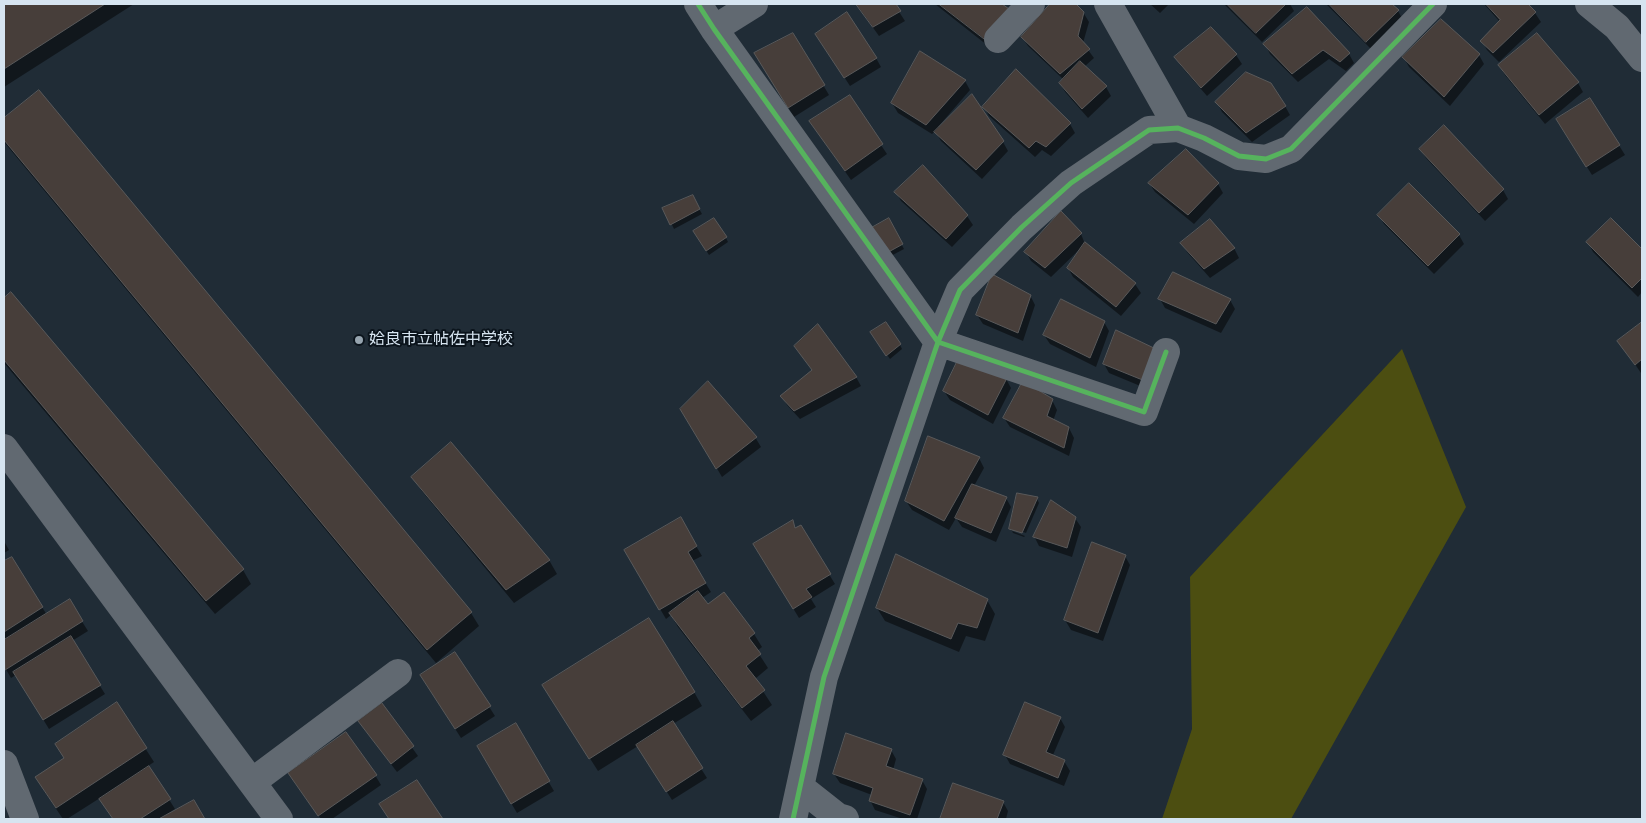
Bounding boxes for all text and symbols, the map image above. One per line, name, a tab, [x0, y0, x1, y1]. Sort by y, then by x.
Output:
place label: 姶良市立帖佐中学校	[369, 330, 513, 350]
marker: 姶良市立帖佐中学校	[353, 334, 365, 346]

